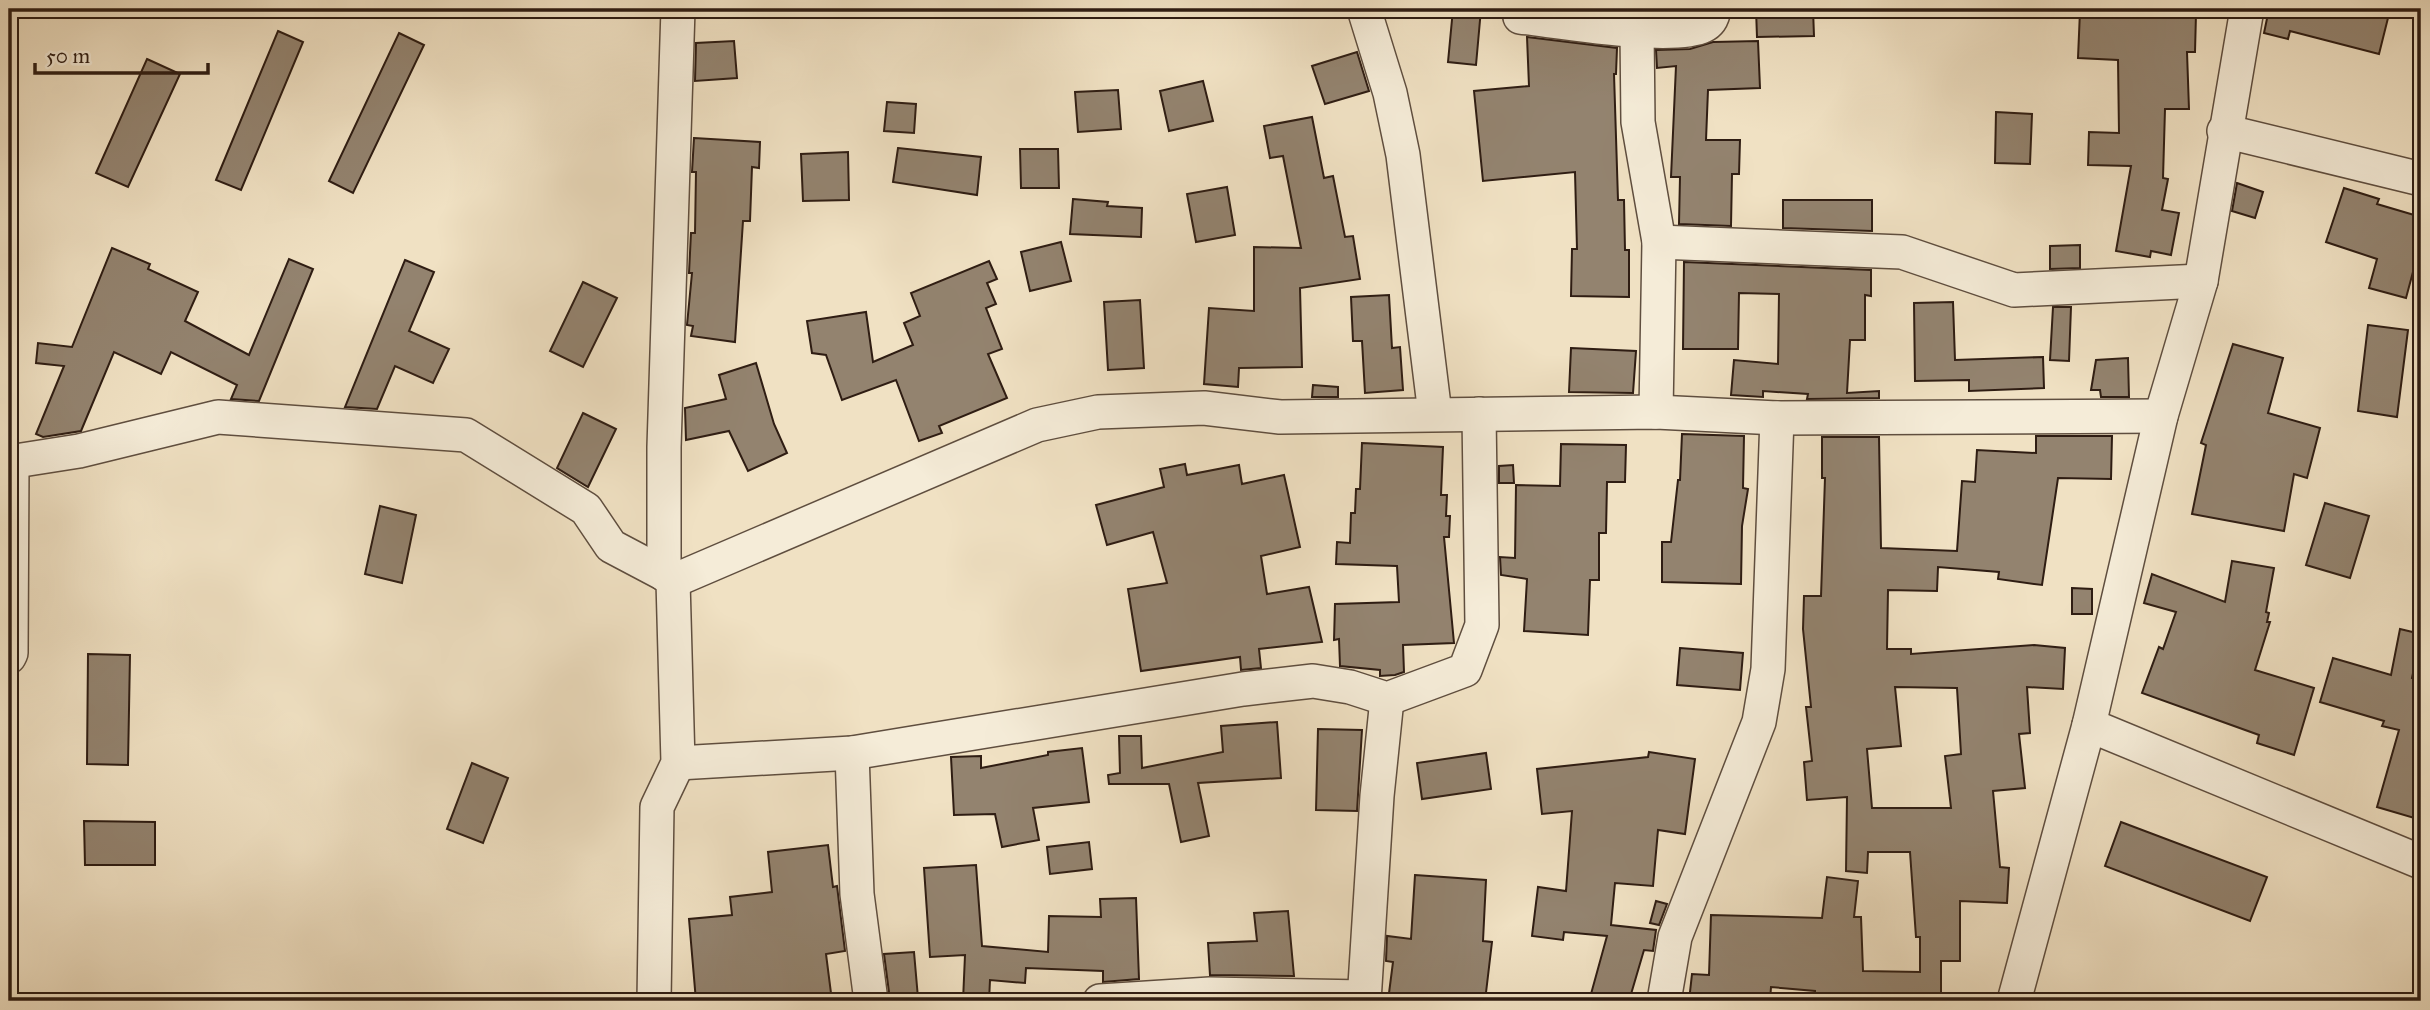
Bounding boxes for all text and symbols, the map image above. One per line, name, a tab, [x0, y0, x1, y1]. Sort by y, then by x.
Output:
scale bar	[35, 32, 208, 76]
text: 50 m	[46, 43, 91, 69]

